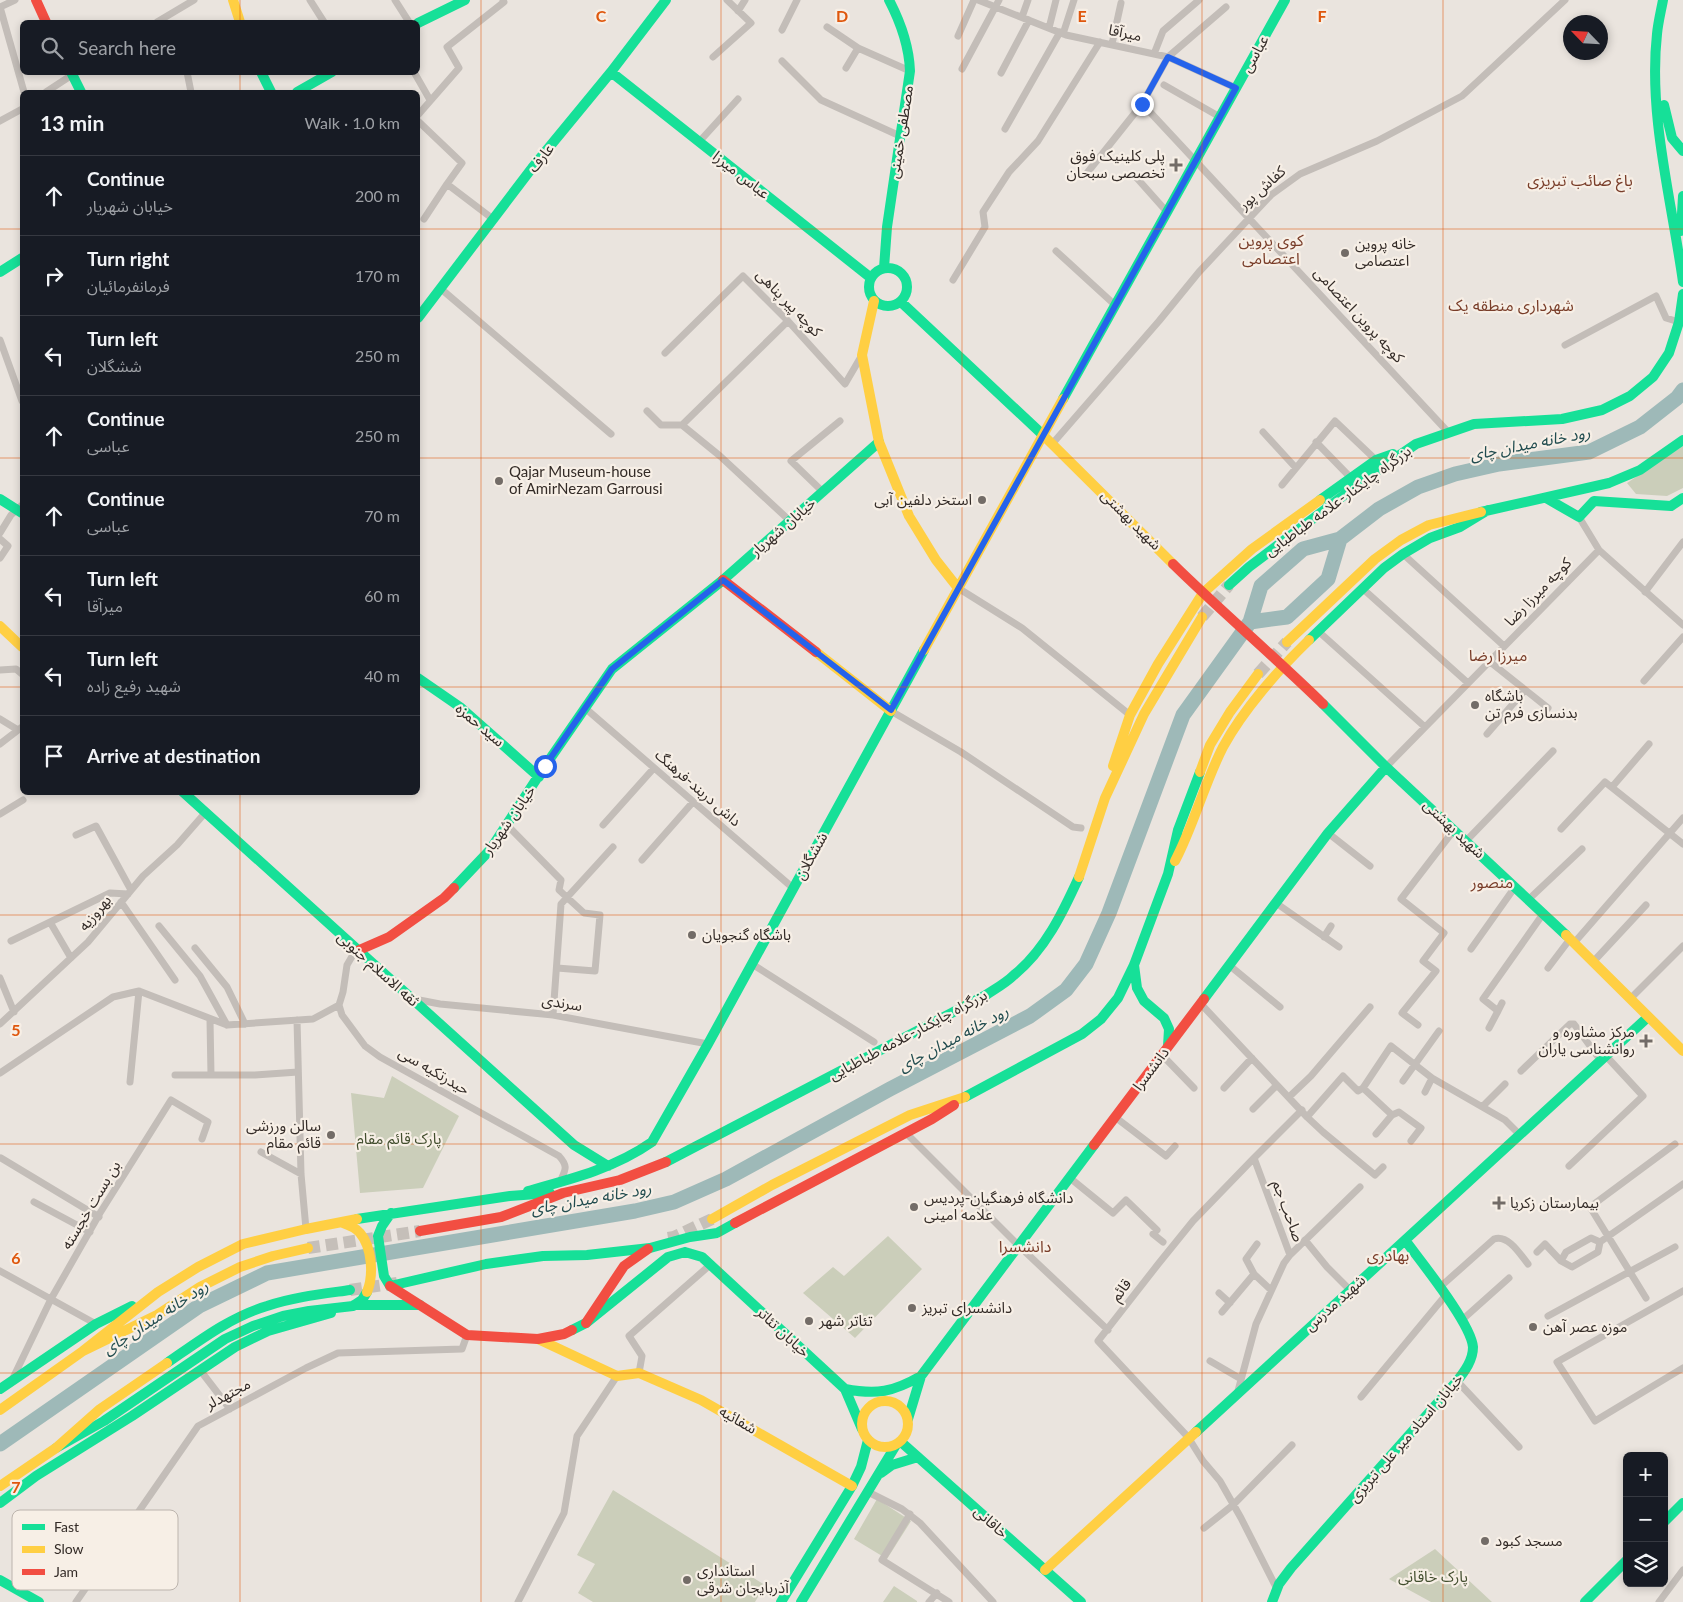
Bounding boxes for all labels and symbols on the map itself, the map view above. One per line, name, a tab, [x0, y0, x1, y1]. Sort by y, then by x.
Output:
text: C	[596, 6, 607, 25]
text: D	[836, 6, 848, 25]
text: E	[1077, 6, 1087, 25]
text: F	[1317, 6, 1327, 25]
north arrow	[1563, 15, 1608, 60]
street label: میرآقا	[1107, 20, 1144, 45]
street label: عباسی	[1237, 31, 1273, 76]
street label: مصطفی خمینی	[884, 84, 917, 180]
route end	[1131, 93, 1154, 116]
street label: عارف	[523, 139, 558, 176]
street label: عباس میرزا	[709, 146, 774, 203]
place label: پلی کلینیک فوق تخصصی سبحان	[1067, 146, 1165, 182]
marker: پلی کلینیک فوق تخصصی سبحان	[1169, 158, 1183, 172]
street label: کفاش پور	[1233, 161, 1291, 215]
district label: باغ صائب تبریزی	[1527, 170, 1633, 193]
district label: کوی پروین اعتصامی	[1238, 230, 1304, 268]
place label: خانه پروین اعتصامی	[1355, 234, 1416, 270]
marker: خانه پروین اعتصامی	[1339, 247, 1351, 259]
street label: کوچه پروین اعتصامی	[1309, 263, 1409, 368]
street label: کوچه پیر پناهی	[752, 265, 827, 342]
district label: شهرداری منطقه یک	[1448, 295, 1574, 315]
water label: رود خانه میدان چای	[1468, 422, 1592, 465]
street label: بزرگراه چایکنار-علامه طباطبایی	[1261, 441, 1415, 561]
place label: Qajar Museum-house of AmirNezam Garrousi	[509, 462, 663, 497]
marker: Qajar Museum-house of AmirNezam Garrousi	[493, 475, 505, 487]
street label: شهید بهشتى	[1097, 485, 1166, 554]
place label: استخر دلفین آبی	[874, 490, 972, 509]
street label: خیابان شهریار	[745, 493, 819, 561]
marker: استخر دلفین آبی	[976, 494, 988, 506]
street label: کوچه میرزا رضا	[1500, 553, 1576, 631]
district label: میرزا رضا	[1469, 645, 1527, 665]
place label: باشگاه بدنسازی فرم تن	[1485, 686, 1578, 724]
street label: سید حمزه	[452, 699, 509, 751]
marker: باشگاه بدنسازی فرم تن	[1469, 699, 1481, 711]
street label: داش دربند-فرهنگ	[651, 745, 745, 830]
route start	[534, 755, 557, 778]
street label: خیابان شهریار	[477, 781, 540, 859]
street label: شهید بهشتى	[1419, 795, 1489, 862]
street label: ششگلان	[790, 828, 831, 883]
district label: منصور	[1470, 872, 1513, 892]
street label: بهروزیه	[74, 891, 115, 935]
place label: باشگاه گنجویان	[702, 925, 791, 944]
street label: ثقه الاسلام جنوبی	[332, 927, 423, 1012]
marker: باشگاه گنجویان	[686, 929, 698, 941]
street label: بزرگراه چایکنار-علامه طباطبایی	[825, 985, 991, 1085]
street label: سرندی	[541, 990, 584, 1015]
water label: رود خانه میدان چای	[894, 1000, 1012, 1076]
text: 5	[11, 1020, 21, 1039]
place label: مرکز مشاوره و روانشناسی یاران	[1538, 1022, 1635, 1058]
marker: مرکز مشاوره و روانشناسی یاران	[1639, 1034, 1653, 1048]
street label: حیدرتکیه سی	[395, 1043, 473, 1099]
street label: دانشسرا	[1128, 1043, 1173, 1094]
place label: سالن ورزشی قائم مقام	[246, 1116, 321, 1154]
marker: سالن ورزشی قائم مقام	[325, 1129, 337, 1141]
park label: پارک قائم مقام	[356, 1129, 442, 1150]
street label: بن بست خجسته	[57, 1157, 124, 1252]
street label: صاحب جم	[1267, 1177, 1308, 1245]
water label: رود خانه میدان چای	[529, 1178, 653, 1219]
place label: دانشگاه فرهنگیان-پردیس علامه امینی	[924, 1188, 1073, 1224]
place label: بیمارستان زکریا	[1510, 1193, 1599, 1212]
marker: بیمارستان زکریا	[1492, 1196, 1506, 1210]
marker: دانشگاه فرهنگیان-پردیس علامه امینی	[908, 1201, 920, 1213]
district label: دانشسرا	[999, 1236, 1051, 1256]
district label: بهادری	[1367, 1245, 1409, 1265]
text: 6	[11, 1248, 21, 1267]
street label: شهید مدرس	[1300, 1270, 1369, 1335]
street label: قائم	[1106, 1274, 1137, 1306]
water label: رود خانه میدان چای	[98, 1275, 212, 1359]
place label: دانشسرای تبریز	[921, 1298, 1012, 1317]
street label: خیابان تئاتر	[752, 1302, 814, 1361]
marker: دانشسرای تبریز	[906, 1302, 918, 1314]
place label: تئاتر شهر	[818, 1311, 873, 1330]
marker: تئاتر شهر	[803, 1315, 815, 1327]
place label: موزه عصر آهن	[1543, 1317, 1627, 1336]
marker: موزه عصر آهن	[1527, 1321, 1539, 1333]
street label: خیابان استاد میر علی تبریزی	[1344, 1369, 1467, 1506]
street label: مجتهدلر	[201, 1374, 254, 1414]
street label: شفائیه	[716, 1401, 761, 1437]
text: 7	[11, 1477, 21, 1496]
street label: خاقانی	[970, 1501, 1012, 1542]
legend	[12, 1510, 178, 1590]
text: Fast	[54, 1518, 79, 1535]
place label: مسجد کبود	[1495, 1531, 1563, 1550]
marker: مسجد کبود	[1479, 1535, 1491, 1547]
text: Slow	[54, 1540, 84, 1557]
place label: استانداری آذربایجان شرقی	[697, 1561, 789, 1597]
text: Jam	[54, 1563, 78, 1580]
park label: پارک خاقانی	[1398, 1567, 1468, 1587]
marker: استانداری آذربایجان شرقی	[681, 1574, 693, 1586]

